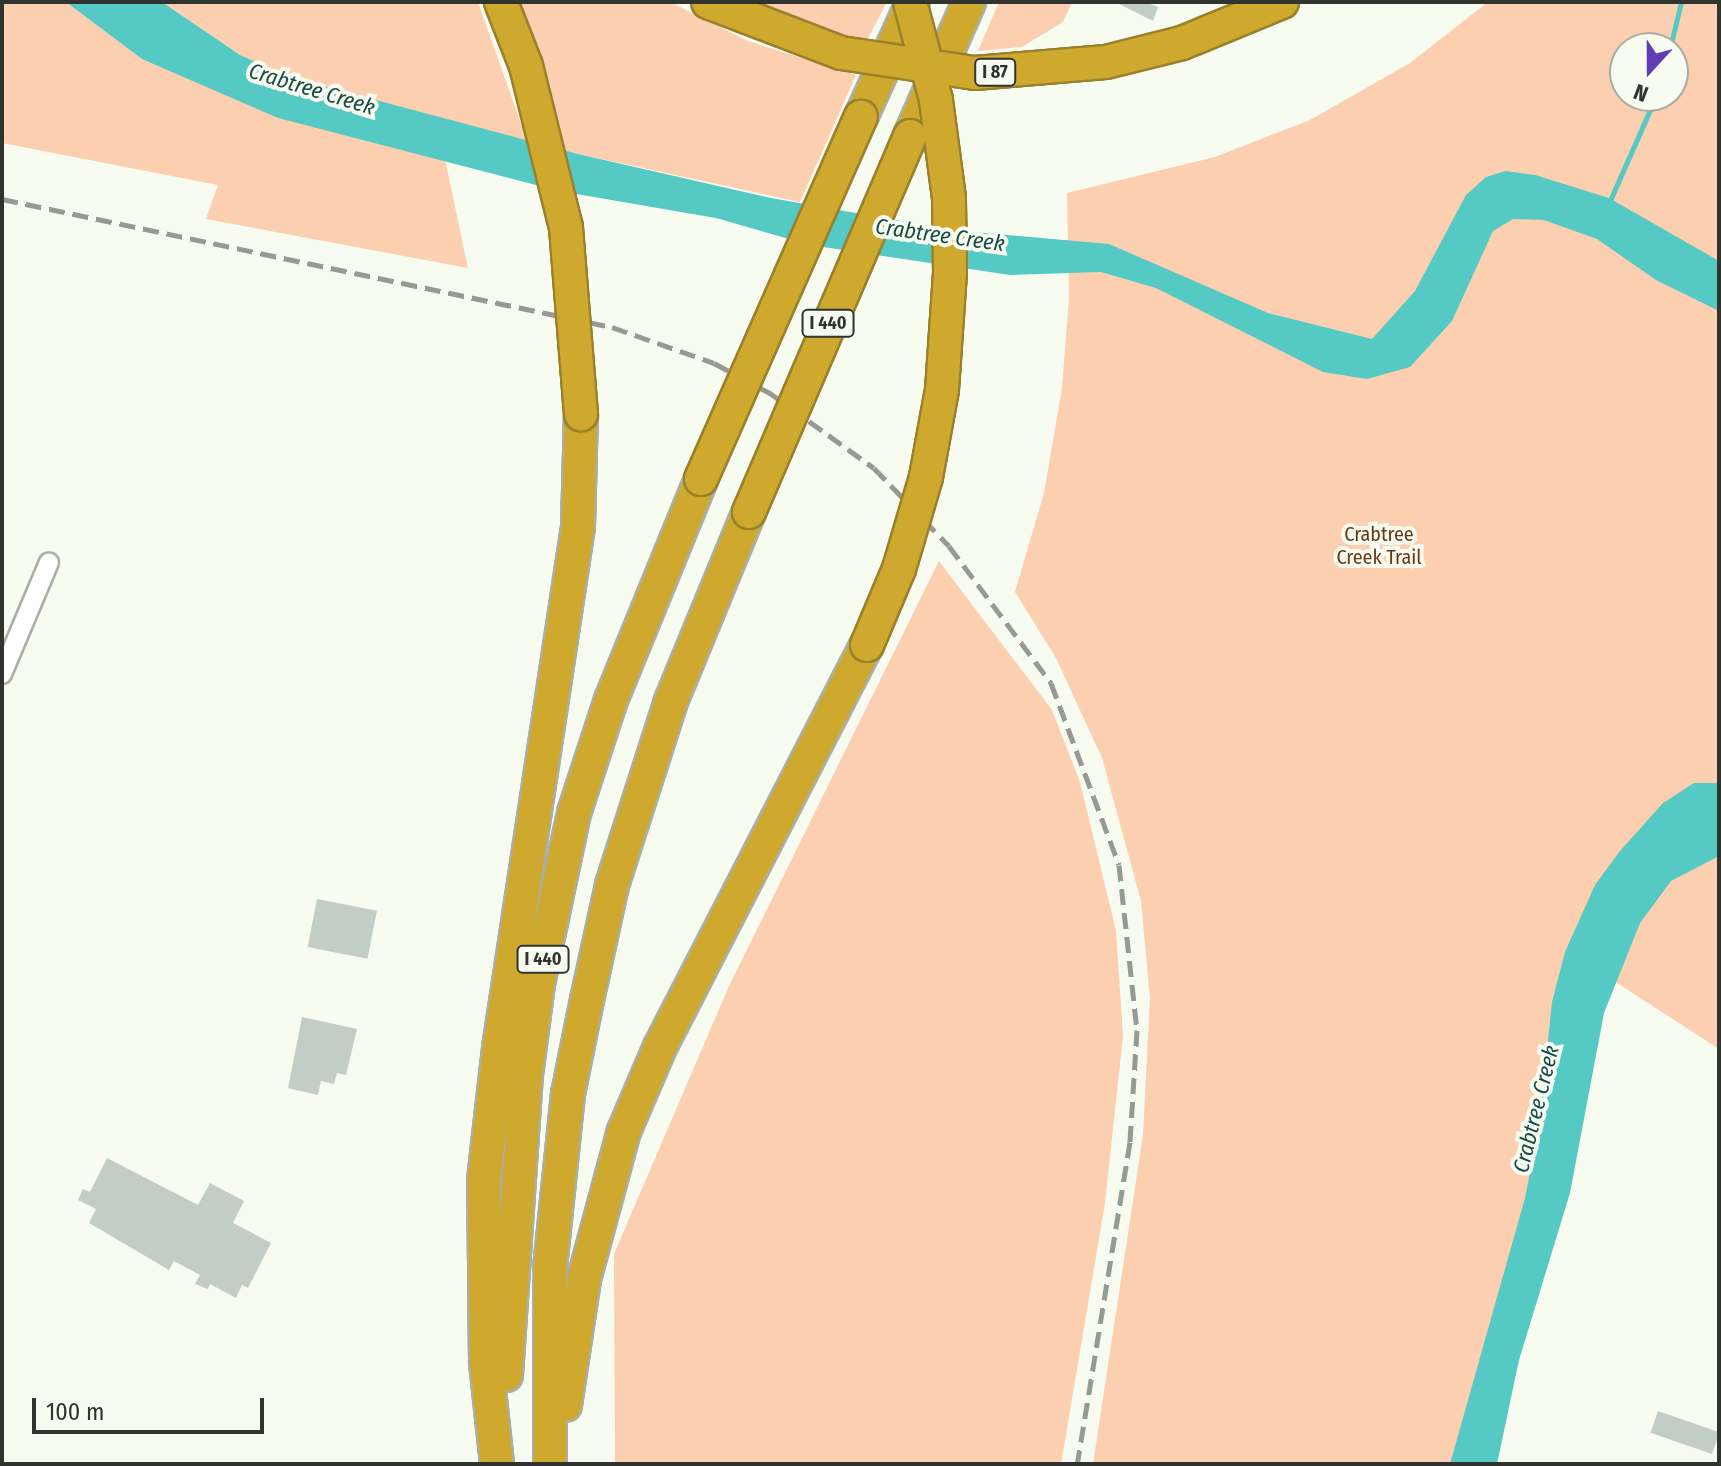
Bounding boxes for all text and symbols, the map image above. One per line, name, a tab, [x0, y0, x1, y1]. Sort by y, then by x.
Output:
north arrow	[1609, 32, 1689, 112]
water label: Crabtree Creek	[246, 57, 378, 121]
road number: I 87	[973, 58, 1017, 86]
text: N	[1630, 78, 1652, 108]
water label: Crabtree Creek	[874, 213, 1006, 257]
road number: I 440	[800, 309, 856, 337]
park label: Crabtree Creek Trail	[1336, 522, 1422, 569]
road number: I 440	[515, 945, 571, 973]
water label: Crabtree Creek	[1507, 1043, 1565, 1175]
scale bar	[36, 1382, 268, 1432]
text: 100 m	[46, 1398, 104, 1426]

